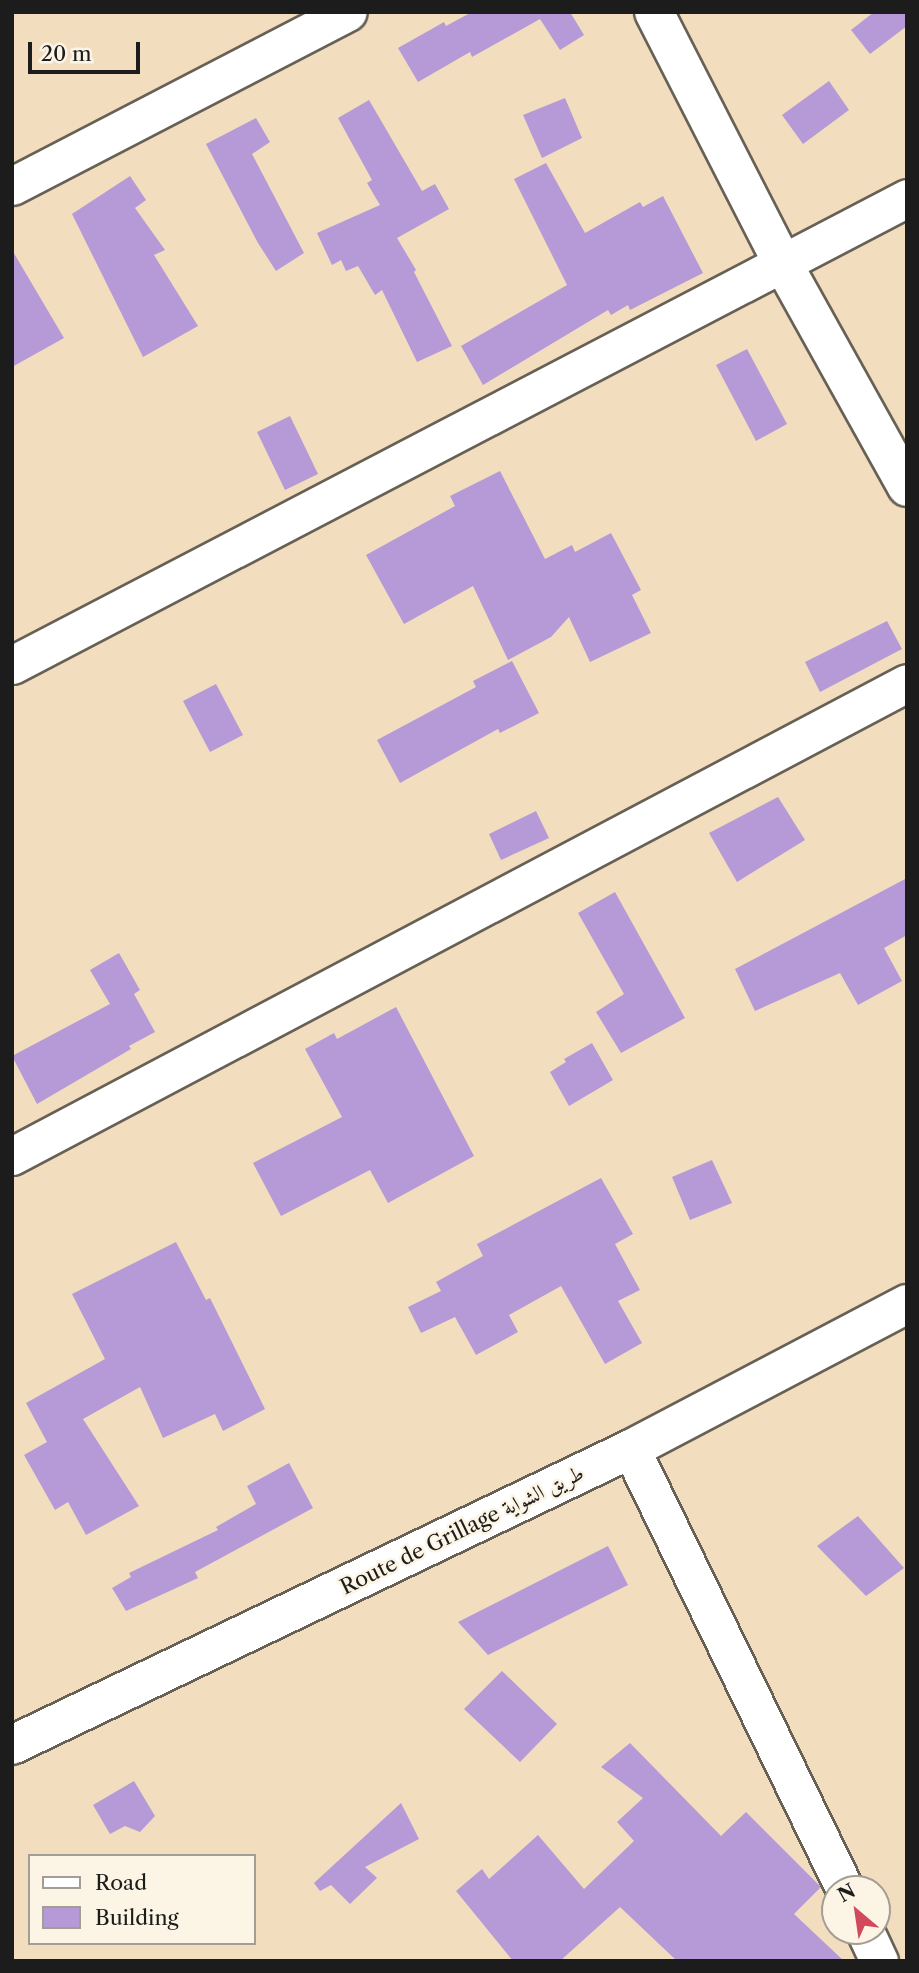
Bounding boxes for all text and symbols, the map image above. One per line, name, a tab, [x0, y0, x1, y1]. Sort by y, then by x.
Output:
scale bar	[32, 28, 144, 72]
text: 20 m	[41, 41, 92, 66]
street label: Route de Grillage طريق الشواية	[336, 1460, 588, 1600]
legend	[28, 1854, 256, 1945]
text: Road	[95, 1870, 147, 1895]
north arrow	[821, 1875, 891, 1945]
text: N	[834, 1879, 859, 1907]
text: Building	[95, 1905, 179, 1930]

